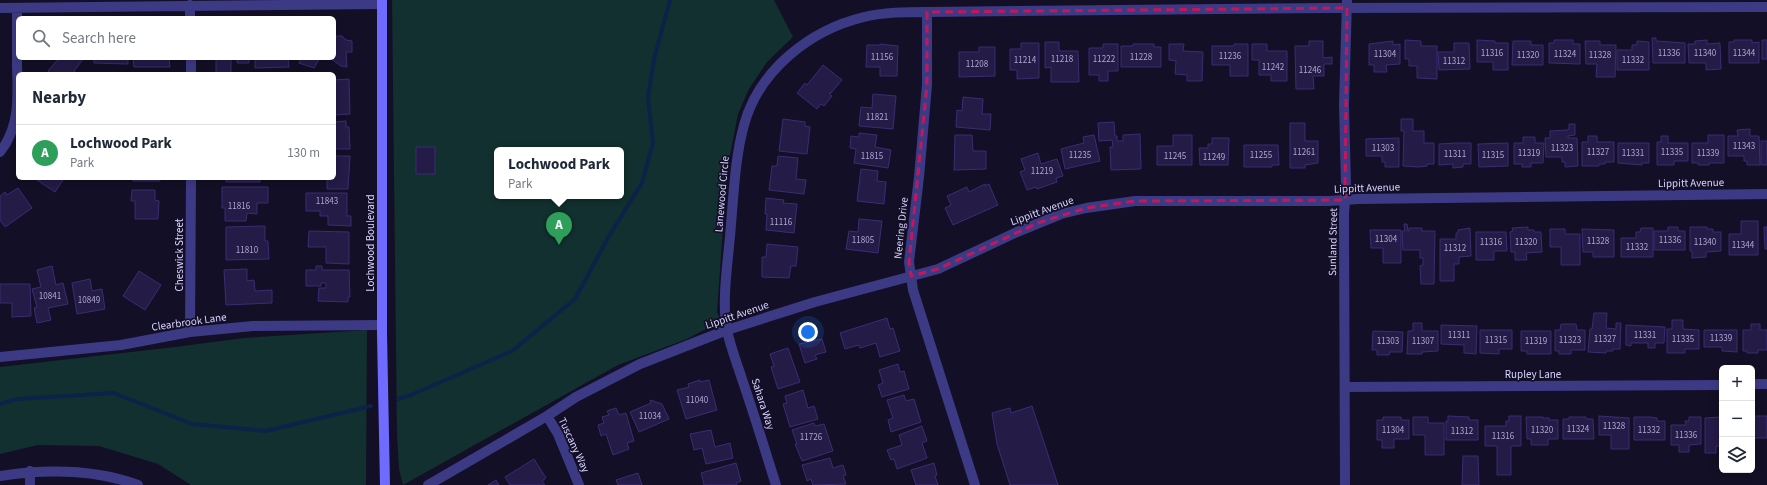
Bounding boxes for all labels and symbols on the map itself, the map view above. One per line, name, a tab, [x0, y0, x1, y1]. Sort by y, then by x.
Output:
house number: 11316	[1481, 47, 1504, 60]
house number: 11336	[1658, 47, 1681, 60]
house number: 11340	[1694, 47, 1717, 60]
house number: 11344	[1733, 47, 1756, 60]
house number: 11304	[1374, 48, 1397, 61]
house number: 11324	[1554, 48, 1577, 61]
house number: 11320	[1517, 49, 1540, 62]
house number: 11328	[1589, 49, 1612, 62]
house number: 11236	[1219, 50, 1242, 63]
house number: 11156	[871, 51, 894, 64]
house number: 11228	[1130, 51, 1153, 64]
house number: 11218	[1051, 53, 1074, 66]
house number: 11222	[1093, 53, 1116, 66]
house number: 11214	[1014, 54, 1037, 67]
house number: 11332	[1622, 54, 1645, 67]
house number: 11312	[1443, 55, 1466, 68]
house number: 11208	[966, 58, 989, 71]
house number: 11242	[1262, 61, 1285, 74]
house number: 11246	[1299, 64, 1322, 77]
house number: 11821	[866, 111, 888, 124]
house number: 11343	[1733, 140, 1756, 153]
house number: 11303	[1372, 142, 1395, 155]
house number: 11323	[1551, 142, 1574, 155]
house number: 11261	[1293, 146, 1315, 159]
house number: 11327	[1587, 146, 1610, 159]
house number: 11335	[1661, 146, 1684, 159]
house number: 11319	[1518, 147, 1541, 160]
house number: 11331	[1622, 147, 1644, 160]
house number: 11339	[1697, 147, 1720, 160]
house number: 11311	[1444, 148, 1466, 161]
house number: 11235	[1069, 149, 1092, 162]
house number: 11255	[1250, 149, 1273, 162]
house number: 11315	[1482, 149, 1505, 162]
house number: 11815	[861, 150, 884, 163]
house number: 11245	[1164, 150, 1187, 163]
house number: 11249	[1203, 151, 1226, 164]
street label: Lanewood Circle	[711, 155, 733, 233]
house number: 11219	[1031, 165, 1054, 178]
street label: Lippitt Avenue	[1658, 175, 1725, 191]
street label: Lippitt Avenue	[1334, 179, 1401, 197]
street label: Lippitt Avenue	[1008, 192, 1076, 229]
street label: Lochwood Boulevard	[363, 194, 378, 292]
house number: 11843	[316, 195, 339, 208]
street label: Neering Drive	[890, 196, 912, 260]
house number: 11816	[228, 200, 251, 213]
street label: Sunland Street	[1325, 208, 1341, 276]
pin: A	[546, 212, 572, 245]
house number: 11116	[770, 216, 793, 229]
street label: Cheswick Street	[172, 218, 187, 292]
house number: 11304	[1375, 233, 1398, 246]
house number: 11805	[852, 234, 875, 247]
house number: 11336	[1659, 234, 1682, 247]
house number: 11328	[1587, 235, 1610, 248]
house number: 11316	[1480, 236, 1503, 249]
house number: 11320	[1515, 236, 1538, 249]
house number: 11340	[1694, 236, 1717, 249]
house number: 11344	[1732, 239, 1755, 252]
house number: 11332	[1626, 241, 1649, 254]
house number: 11312	[1444, 242, 1467, 255]
house number: 11810	[236, 244, 259, 257]
house number: 10841	[39, 290, 61, 303]
house number: 10849	[78, 294, 101, 307]
street label: Lippitt Avenue	[703, 297, 771, 333]
street label: Clearbrook Lane	[151, 309, 228, 335]
your location	[798, 322, 818, 342]
house number: 11311	[1448, 329, 1470, 342]
house number: 11331	[1634, 329, 1656, 342]
house number: 11339	[1710, 332, 1733, 345]
house number: 11327	[1594, 333, 1617, 346]
house number: 11335	[1672, 333, 1695, 346]
house number: 11315	[1485, 334, 1508, 347]
house number: 11323	[1559, 334, 1582, 347]
house number: 11303	[1377, 335, 1400, 348]
house number: 11307	[1412, 335, 1435, 348]
house number: 11319	[1525, 335, 1548, 348]
street label: Rupley Lane	[1505, 367, 1562, 382]
street label: Sahara Way	[748, 376, 778, 432]
house number: 11040	[686, 394, 709, 407]
house number: 11034	[639, 410, 662, 423]
street label: Tuscany Way	[555, 415, 593, 475]
house number: 11328	[1603, 420, 1626, 433]
house number: 11324	[1567, 423, 1590, 436]
house number: 11304	[1382, 424, 1405, 437]
house number: 11320	[1531, 424, 1554, 437]
house number: 11332	[1638, 424, 1661, 437]
house number: 11312	[1451, 425, 1474, 438]
house number: 11336	[1675, 429, 1698, 442]
house number: 11316	[1492, 430, 1515, 443]
house number: 11726	[800, 431, 823, 444]

